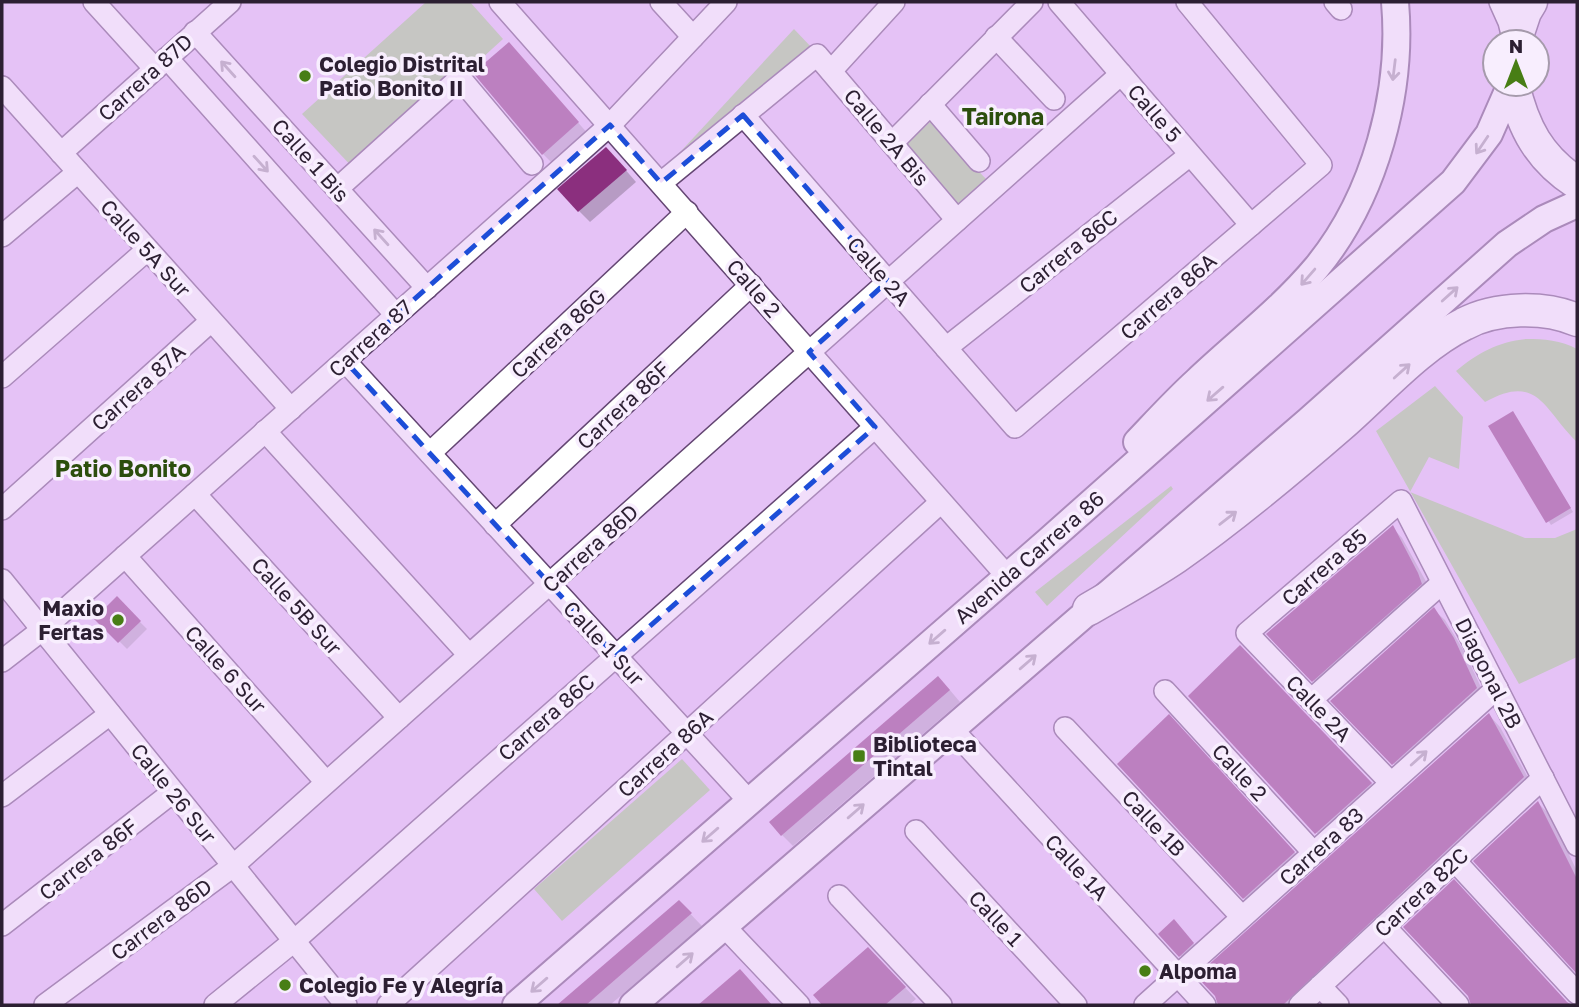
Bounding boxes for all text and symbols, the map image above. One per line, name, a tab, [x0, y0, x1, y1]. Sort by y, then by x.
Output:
street label: Carrera 87D	[92, 28, 198, 126]
north arrow	[1481, 28, 1551, 98]
text: N	[1509, 34, 1523, 57]
place label: Colegio Distrital Patio Bonito II	[319, 51, 485, 101]
one-way arrow	[1388, 58, 1401, 81]
one-way arrow	[220, 61, 237, 78]
marker: Colegio Distrital Patio Bonito II	[297, 68, 313, 84]
street label: Calle 5	[1123, 78, 1187, 148]
street label: Calle 2A Bis	[839, 83, 935, 191]
district label: Tairona	[962, 102, 1044, 130]
street label: Calle 1 Bis	[267, 113, 355, 207]
one-way arrow	[1474, 135, 1488, 155]
one-way arrow	[253, 155, 269, 173]
street label: Calle 5A Sur	[95, 194, 197, 302]
street label: Carrera 86C	[1013, 203, 1123, 299]
one-way arrow	[373, 229, 390, 246]
street label: Calle 2A	[842, 231, 916, 311]
street label: Carrera 86A	[1114, 247, 1222, 345]
street label: Calle 2	[722, 253, 786, 323]
one-way arrow	[1300, 267, 1316, 285]
street label: Carrera 86G	[505, 283, 611, 383]
one-way arrow	[1441, 286, 1459, 302]
street label: Carrera 87	[323, 294, 417, 382]
street label: Carrera 87A	[86, 338, 190, 436]
street label: Carrera 86F	[571, 355, 675, 455]
one-way arrow	[1392, 363, 1410, 379]
one-way arrow	[1206, 386, 1224, 402]
district label: Patio Bonito	[55, 454, 192, 482]
street label: Avenida Carrera 86	[949, 485, 1109, 629]
street label: Carrera 86D	[537, 498, 643, 598]
one-way arrow	[1218, 510, 1237, 525]
street label: Carrera 85	[1276, 523, 1372, 611]
street label: Calle 5B Sur	[246, 552, 348, 660]
place label: Maxio Fertas	[38, 595, 104, 645]
street label: Calle 1 Sur	[558, 595, 650, 691]
marker: Maxio Fertas	[110, 612, 126, 628]
street label: Diagonal 2B	[1450, 613, 1528, 733]
street label: Calle 6 Sur	[180, 620, 272, 718]
one-way arrow	[928, 629, 946, 645]
one-way arrow	[1019, 654, 1037, 670]
street label: Carrera 86C	[492, 668, 600, 766]
street label: Calle 2A	[1281, 669, 1357, 747]
street label: Carrera 86A	[612, 703, 718, 803]
place label: Biblioteca Tintal	[873, 731, 977, 781]
street label: Calle 26 Sur	[126, 738, 222, 848]
street label: Calle 2	[1207, 738, 1273, 806]
marker: Biblioteca Tintal	[851, 748, 867, 764]
one-way arrow	[1410, 750, 1428, 766]
street label: Calle 1B	[1117, 784, 1191, 862]
street label: Carrera 83	[1273, 801, 1369, 891]
one-way arrow	[847, 802, 864, 819]
street label: Carrera 86F	[34, 813, 142, 905]
one-way arrow	[702, 827, 720, 843]
street label: Calle 1A	[1040, 828, 1114, 906]
street label: Carrera 82C	[1369, 842, 1473, 942]
street label: Carrera 86D	[105, 873, 217, 965]
street label: Calle 1	[964, 885, 1028, 951]
one-way arrow	[675, 952, 693, 968]
place label: Alpoma	[1159, 958, 1237, 984]
marker: Alpoma	[1137, 963, 1153, 979]
place label: Colegio Fe y Alegría	[299, 972, 503, 998]
marker: Colegio Fe y Alegría	[277, 977, 293, 993]
one-way arrow	[530, 977, 548, 993]

